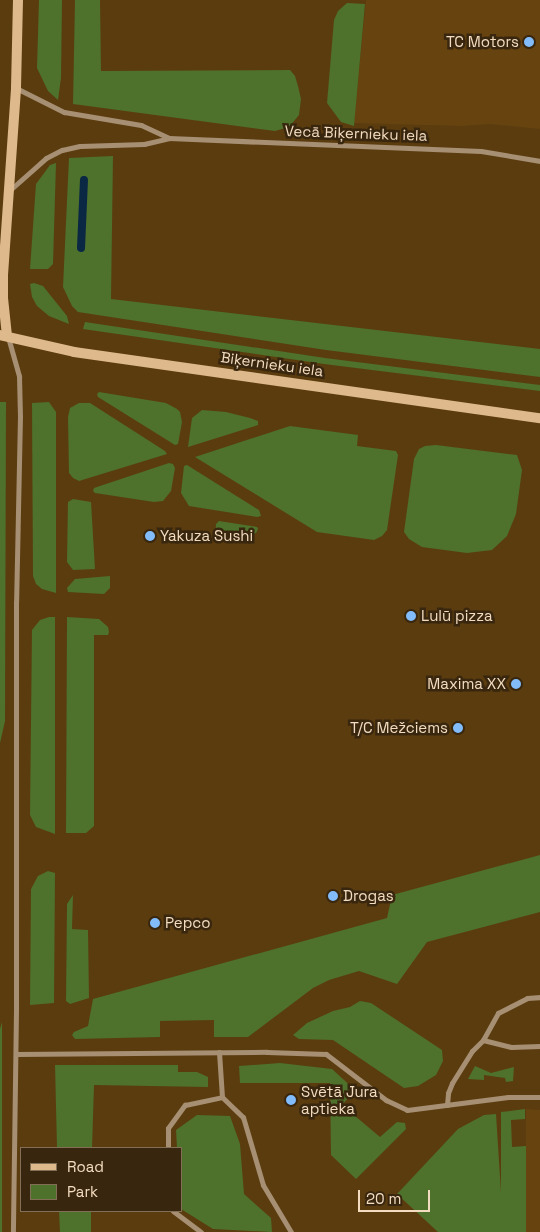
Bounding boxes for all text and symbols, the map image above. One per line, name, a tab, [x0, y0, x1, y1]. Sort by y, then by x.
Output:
place label: TC Motors	[446, 33, 519, 51]
marker: TC Motors	[523, 36, 535, 48]
street label: Vecā Biķernieku iela	[284, 122, 428, 144]
street label: Biķernieku iela	[219, 348, 325, 380]
place label: Yakuza Sushi	[160, 527, 253, 545]
marker: Yakuza Sushi	[144, 530, 156, 542]
place label: Lulū pizza	[421, 607, 493, 625]
marker: Lulū pizza	[405, 610, 417, 622]
place label: Maxima XX	[427, 675, 506, 693]
marker: Maxima XX	[510, 678, 522, 690]
place label: T/C Mežciems	[350, 719, 448, 737]
marker: T/C Mežciems	[452, 722, 464, 734]
place label: Drogas	[343, 887, 394, 905]
marker: Drogas	[327, 890, 339, 902]
place label: Pepco	[165, 914, 211, 932]
marker: Pepco	[149, 917, 161, 929]
place label: Svētā Jura aptieka	[301, 1082, 378, 1117]
marker: Svētā Jura aptieka	[285, 1094, 297, 1106]
legend	[20, 1147, 182, 1212]
text: Road	[67, 1157, 104, 1176]
scale bar	[360, 1180, 432, 1212]
text: Park	[67, 1182, 98, 1201]
text: 20 m	[366, 1189, 401, 1208]

